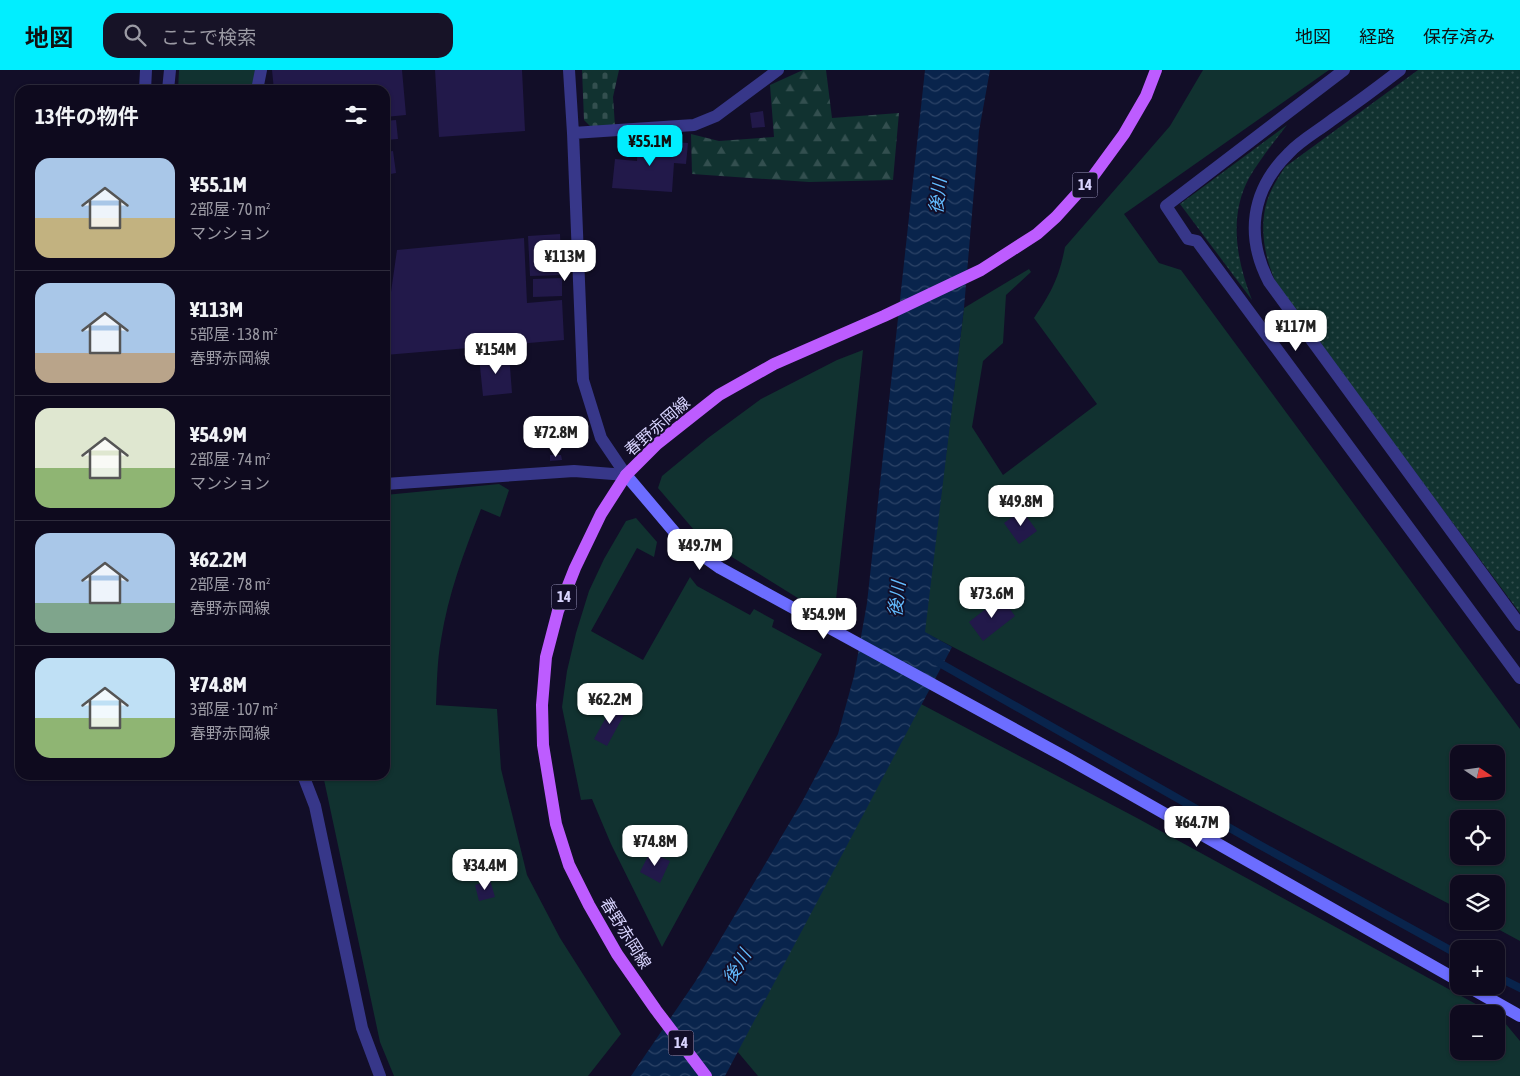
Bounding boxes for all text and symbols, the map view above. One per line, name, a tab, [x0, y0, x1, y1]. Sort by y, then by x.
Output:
search box	[103, 13, 453, 58]
icon: search	[121, 21, 149, 49]
text: 地図	[25, 24, 73, 51]
text: ここで検索	[161, 26, 256, 48]
text: 地図	[1295, 26, 1331, 47]
text: 経路	[1359, 26, 1395, 47]
text: 保存済み	[1423, 26, 1495, 47]
icon: filters	[342, 101, 370, 129]
text: 13件の物件	[35, 104, 139, 128]
pin: ¥55.1M	[609, 124, 691, 167]
text: ¥55.1M	[628, 132, 672, 150]
text: ¥55.1M	[190, 172, 247, 196]
road number: 14	[1072, 172, 1098, 198]
water label: 後川	[925, 175, 950, 215]
icon: home	[75, 178, 135, 238]
text: 2部屋 · 70 m²	[190, 200, 271, 218]
text: マンション	[190, 224, 270, 242]
pin: ¥113M	[530, 240, 600, 282]
text: ¥113M	[545, 247, 585, 265]
text: ¥113M	[190, 297, 243, 321]
icon: home	[75, 303, 135, 363]
pin: ¥117M	[1261, 310, 1331, 352]
text: ¥117M	[1276, 317, 1316, 335]
text: 5部屋 · 138 m²	[190, 325, 278, 343]
pin: ¥154M	[461, 332, 531, 375]
text: ¥154M	[476, 340, 516, 358]
text: 春野赤岡線	[190, 349, 270, 367]
street label: 春野赤岡線	[621, 393, 693, 459]
pin: ¥72.8M	[515, 416, 597, 458]
text: ¥54.9M	[190, 422, 247, 446]
text: ¥72.8M	[534, 423, 578, 441]
icon: home	[75, 428, 135, 488]
text: 2部屋 · 74 m²	[190, 450, 271, 468]
text: マンション	[190, 474, 270, 492]
pin: ¥49.8M	[980, 484, 1062, 527]
text: ¥49.8M	[999, 492, 1043, 510]
pin: ¥49.7M	[659, 528, 741, 571]
text: ¥49.7M	[678, 536, 722, 554]
text: ¥62.2M	[190, 547, 247, 571]
icon: home	[75, 553, 135, 613]
text: 2部屋 · 78 m²	[190, 575, 271, 593]
pin: ¥73.6M	[951, 576, 1033, 619]
water label: 後川	[884, 578, 909, 618]
road number: 14	[552, 584, 576, 610]
text: ¥73.6M	[970, 584, 1014, 602]
pin: ¥54.9M	[783, 598, 865, 640]
text: 春野赤岡線	[190, 599, 270, 617]
text: ¥54.9M	[802, 605, 846, 623]
text: ¥74.8M	[190, 672, 247, 696]
icon: home	[75, 678, 135, 738]
pin: ¥62.2M	[569, 682, 651, 725]
text: ¥62.2M	[588, 690, 632, 708]
text: 3部屋 · 107 m²	[190, 700, 278, 718]
text: 春野赤岡線	[190, 724, 270, 742]
north arrow	[1450, 745, 1505, 800]
map controls	[1450, 745, 1505, 1060]
pin: ¥64.7M	[1156, 806, 1238, 848]
button: locate	[1450, 810, 1505, 865]
text: ¥64.7M	[1175, 813, 1219, 831]
pin: ¥74.8M	[614, 824, 696, 867]
text: ¥74.8M	[633, 832, 677, 850]
pin: ¥34.4M	[444, 848, 526, 891]
text: ¥34.4M	[463, 856, 507, 874]
button: layers	[1450, 875, 1505, 930]
street label: 春野赤岡線	[597, 894, 655, 972]
button: +	[1450, 940, 1505, 995]
water label: 後川	[718, 944, 756, 988]
button: −	[1450, 1005, 1505, 1060]
road number: 14	[668, 1030, 694, 1056]

